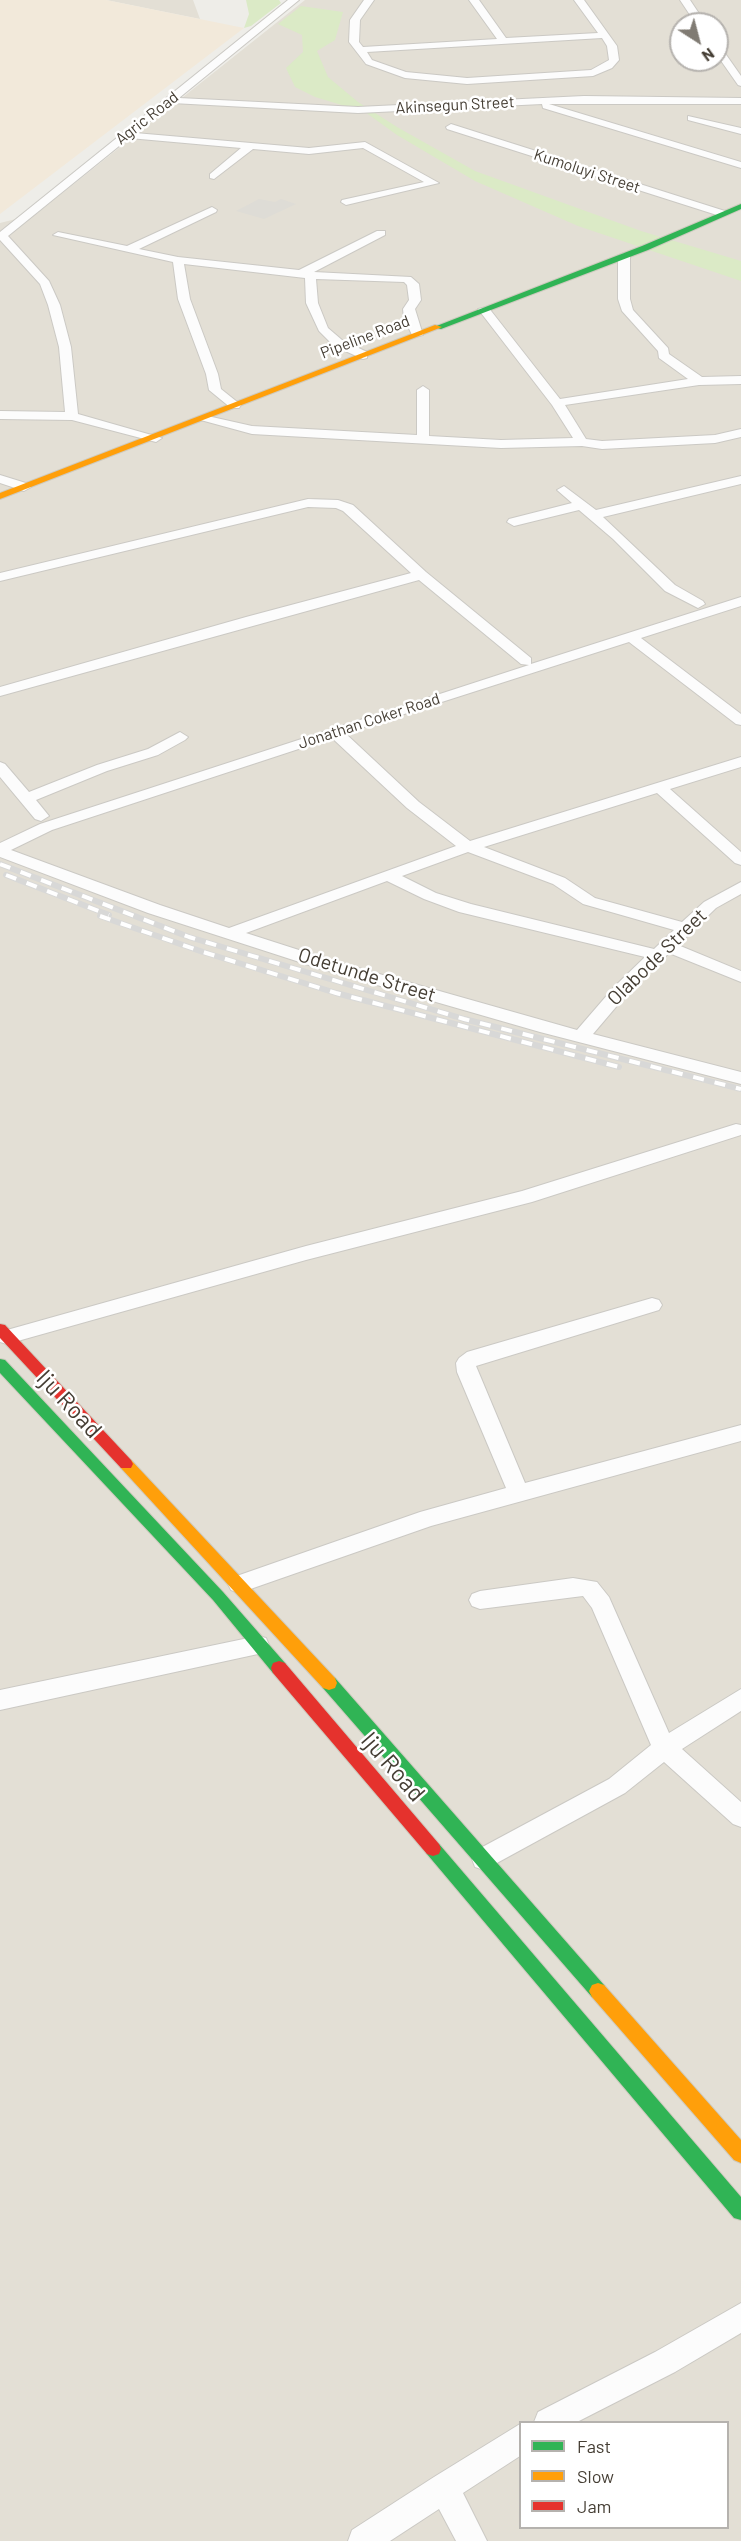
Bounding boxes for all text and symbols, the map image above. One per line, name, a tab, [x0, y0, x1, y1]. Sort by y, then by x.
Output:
north arrow	[669, 12, 729, 72]
text: N	[699, 45, 719, 66]
street label: Agric Road	[112, 87, 182, 149]
street label: Akinsegun Street	[395, 92, 515, 118]
street label: Kumoluyi Street	[531, 145, 643, 197]
street label: Pipeline Road	[318, 311, 412, 363]
street label: Jonathan Coker Road	[296, 689, 442, 753]
street label: Olabode Street	[602, 904, 712, 1010]
street label: Odetunde Street	[295, 943, 439, 1007]
street label: Iju Road	[30, 1364, 108, 1444]
street label: Iju Road	[355, 1726, 431, 1808]
legend	[519, 2421, 729, 2529]
text: Fast	[577, 2435, 611, 2457]
text: Slow	[577, 2465, 614, 2487]
text: Jam	[577, 2495, 611, 2517]

